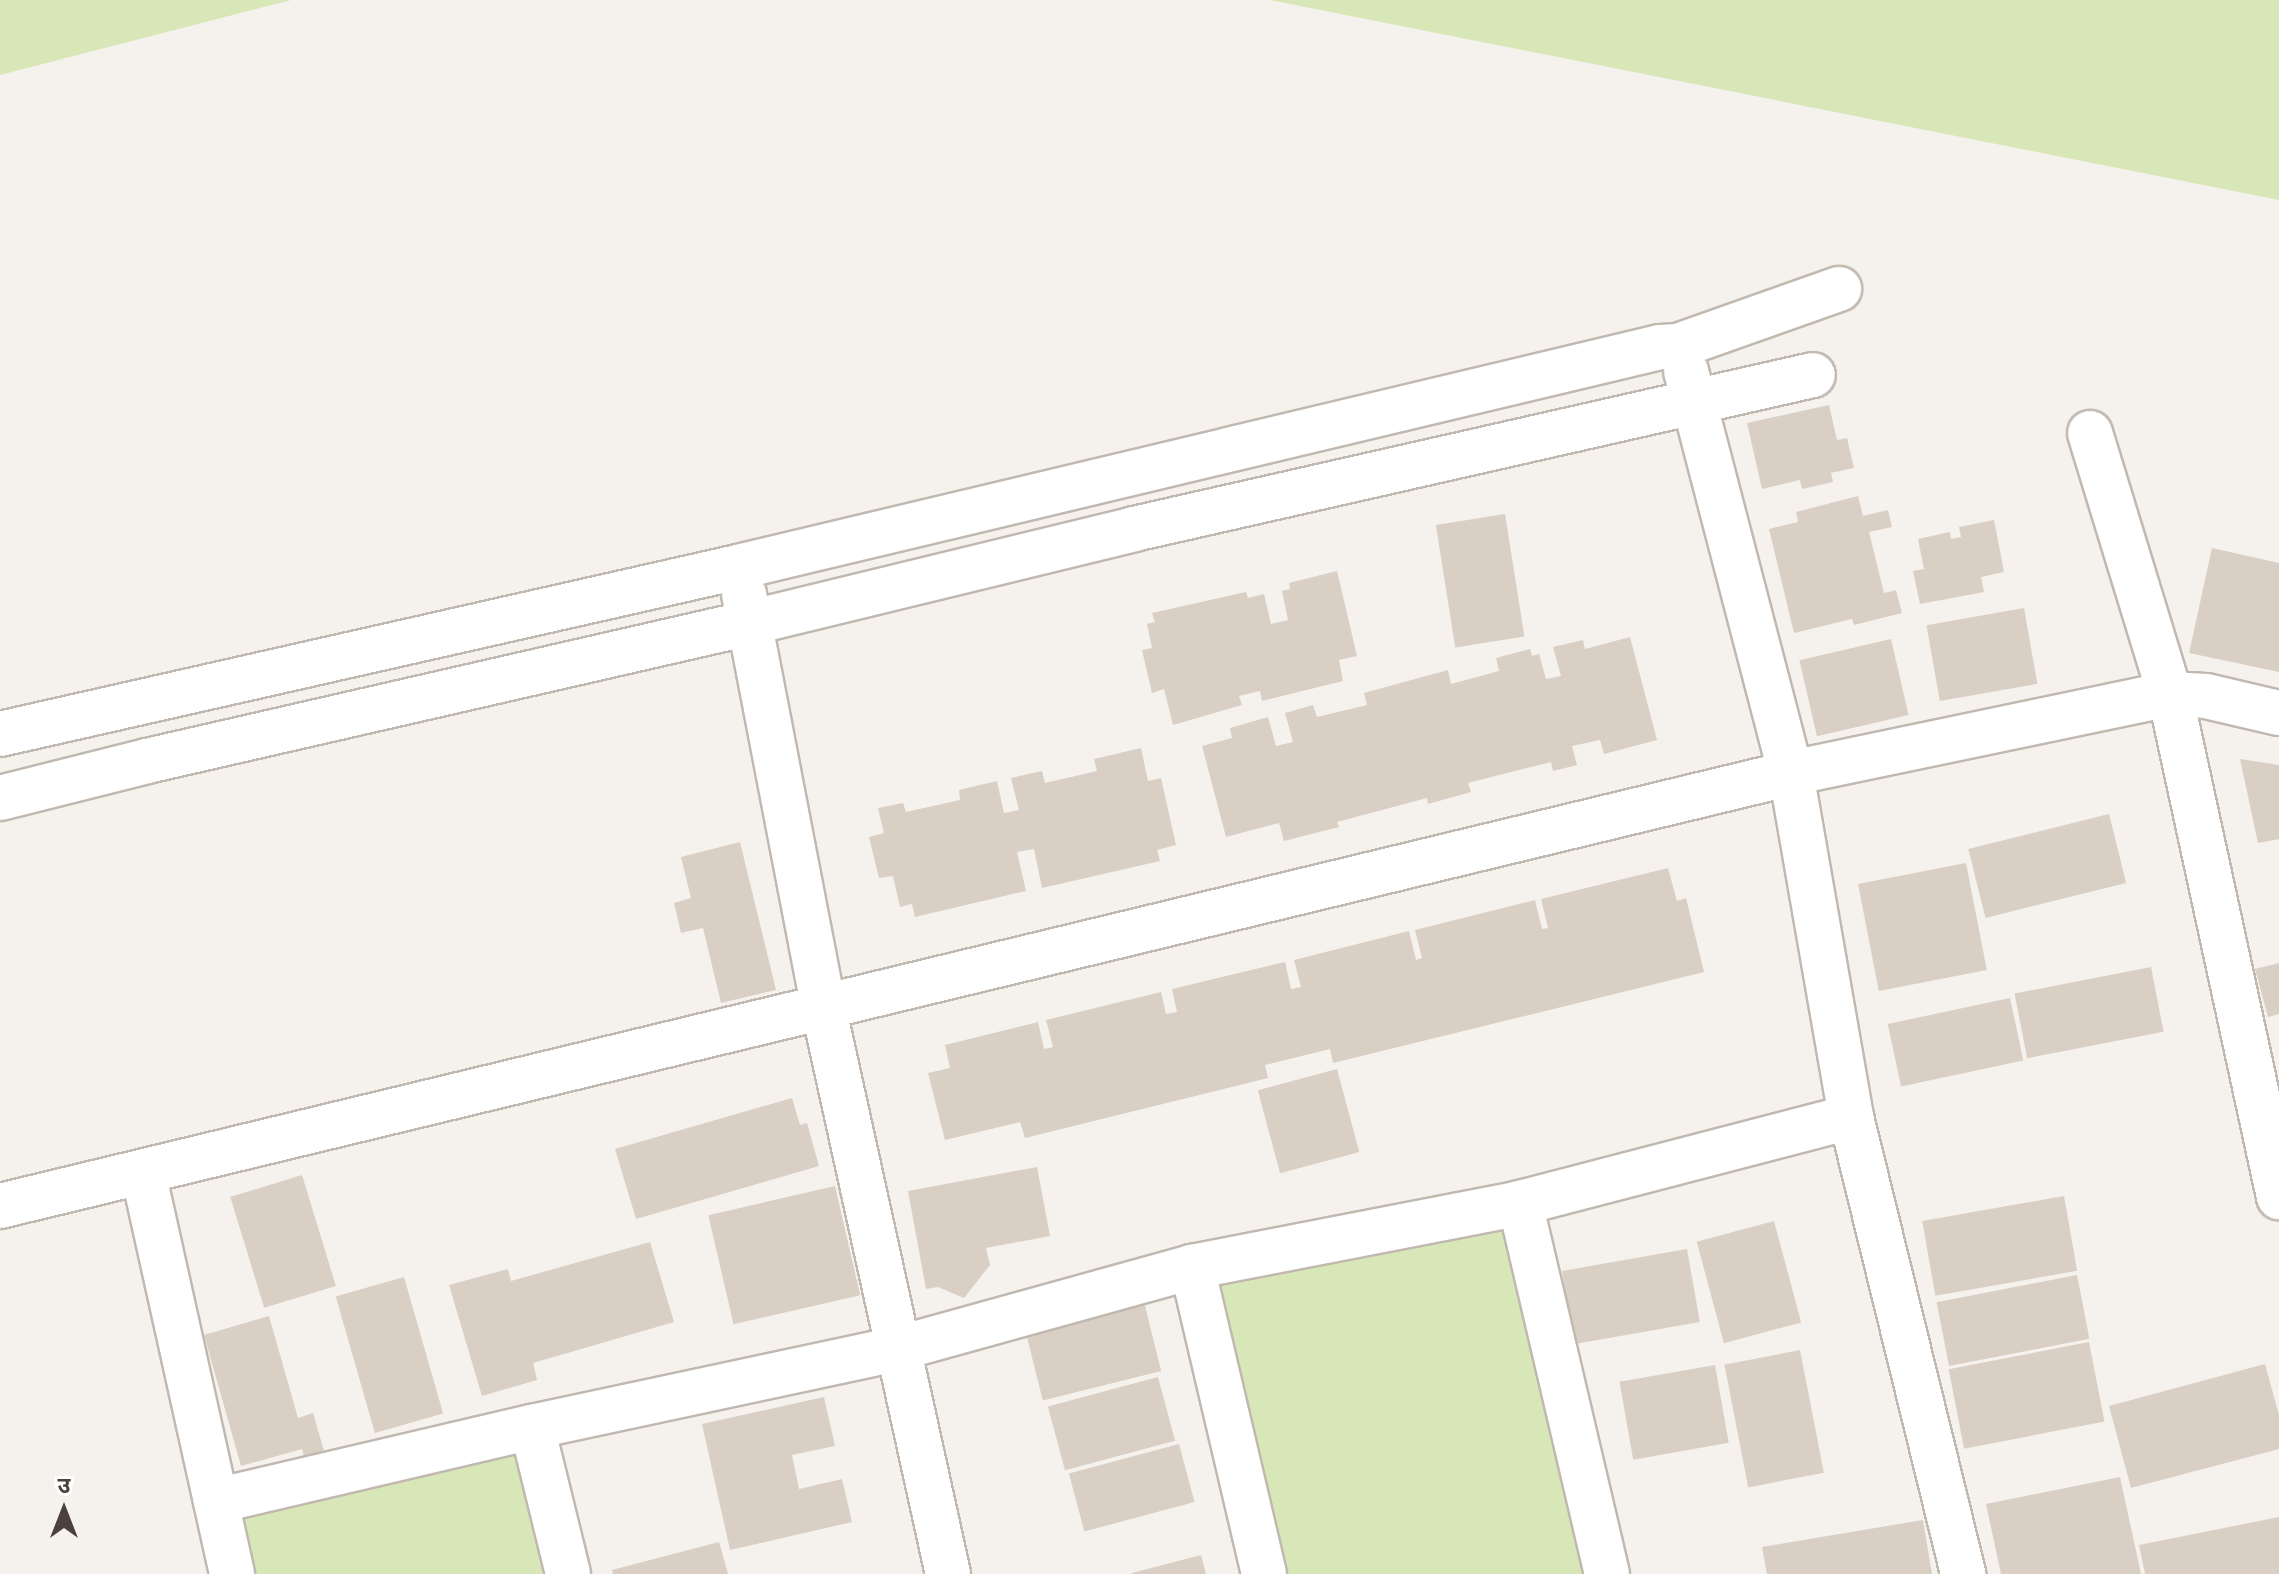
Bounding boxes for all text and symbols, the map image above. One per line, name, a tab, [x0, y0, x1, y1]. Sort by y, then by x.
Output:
north arrow	[24, 1470, 104, 1550]
text: उ	[58, 1472, 70, 1499]

